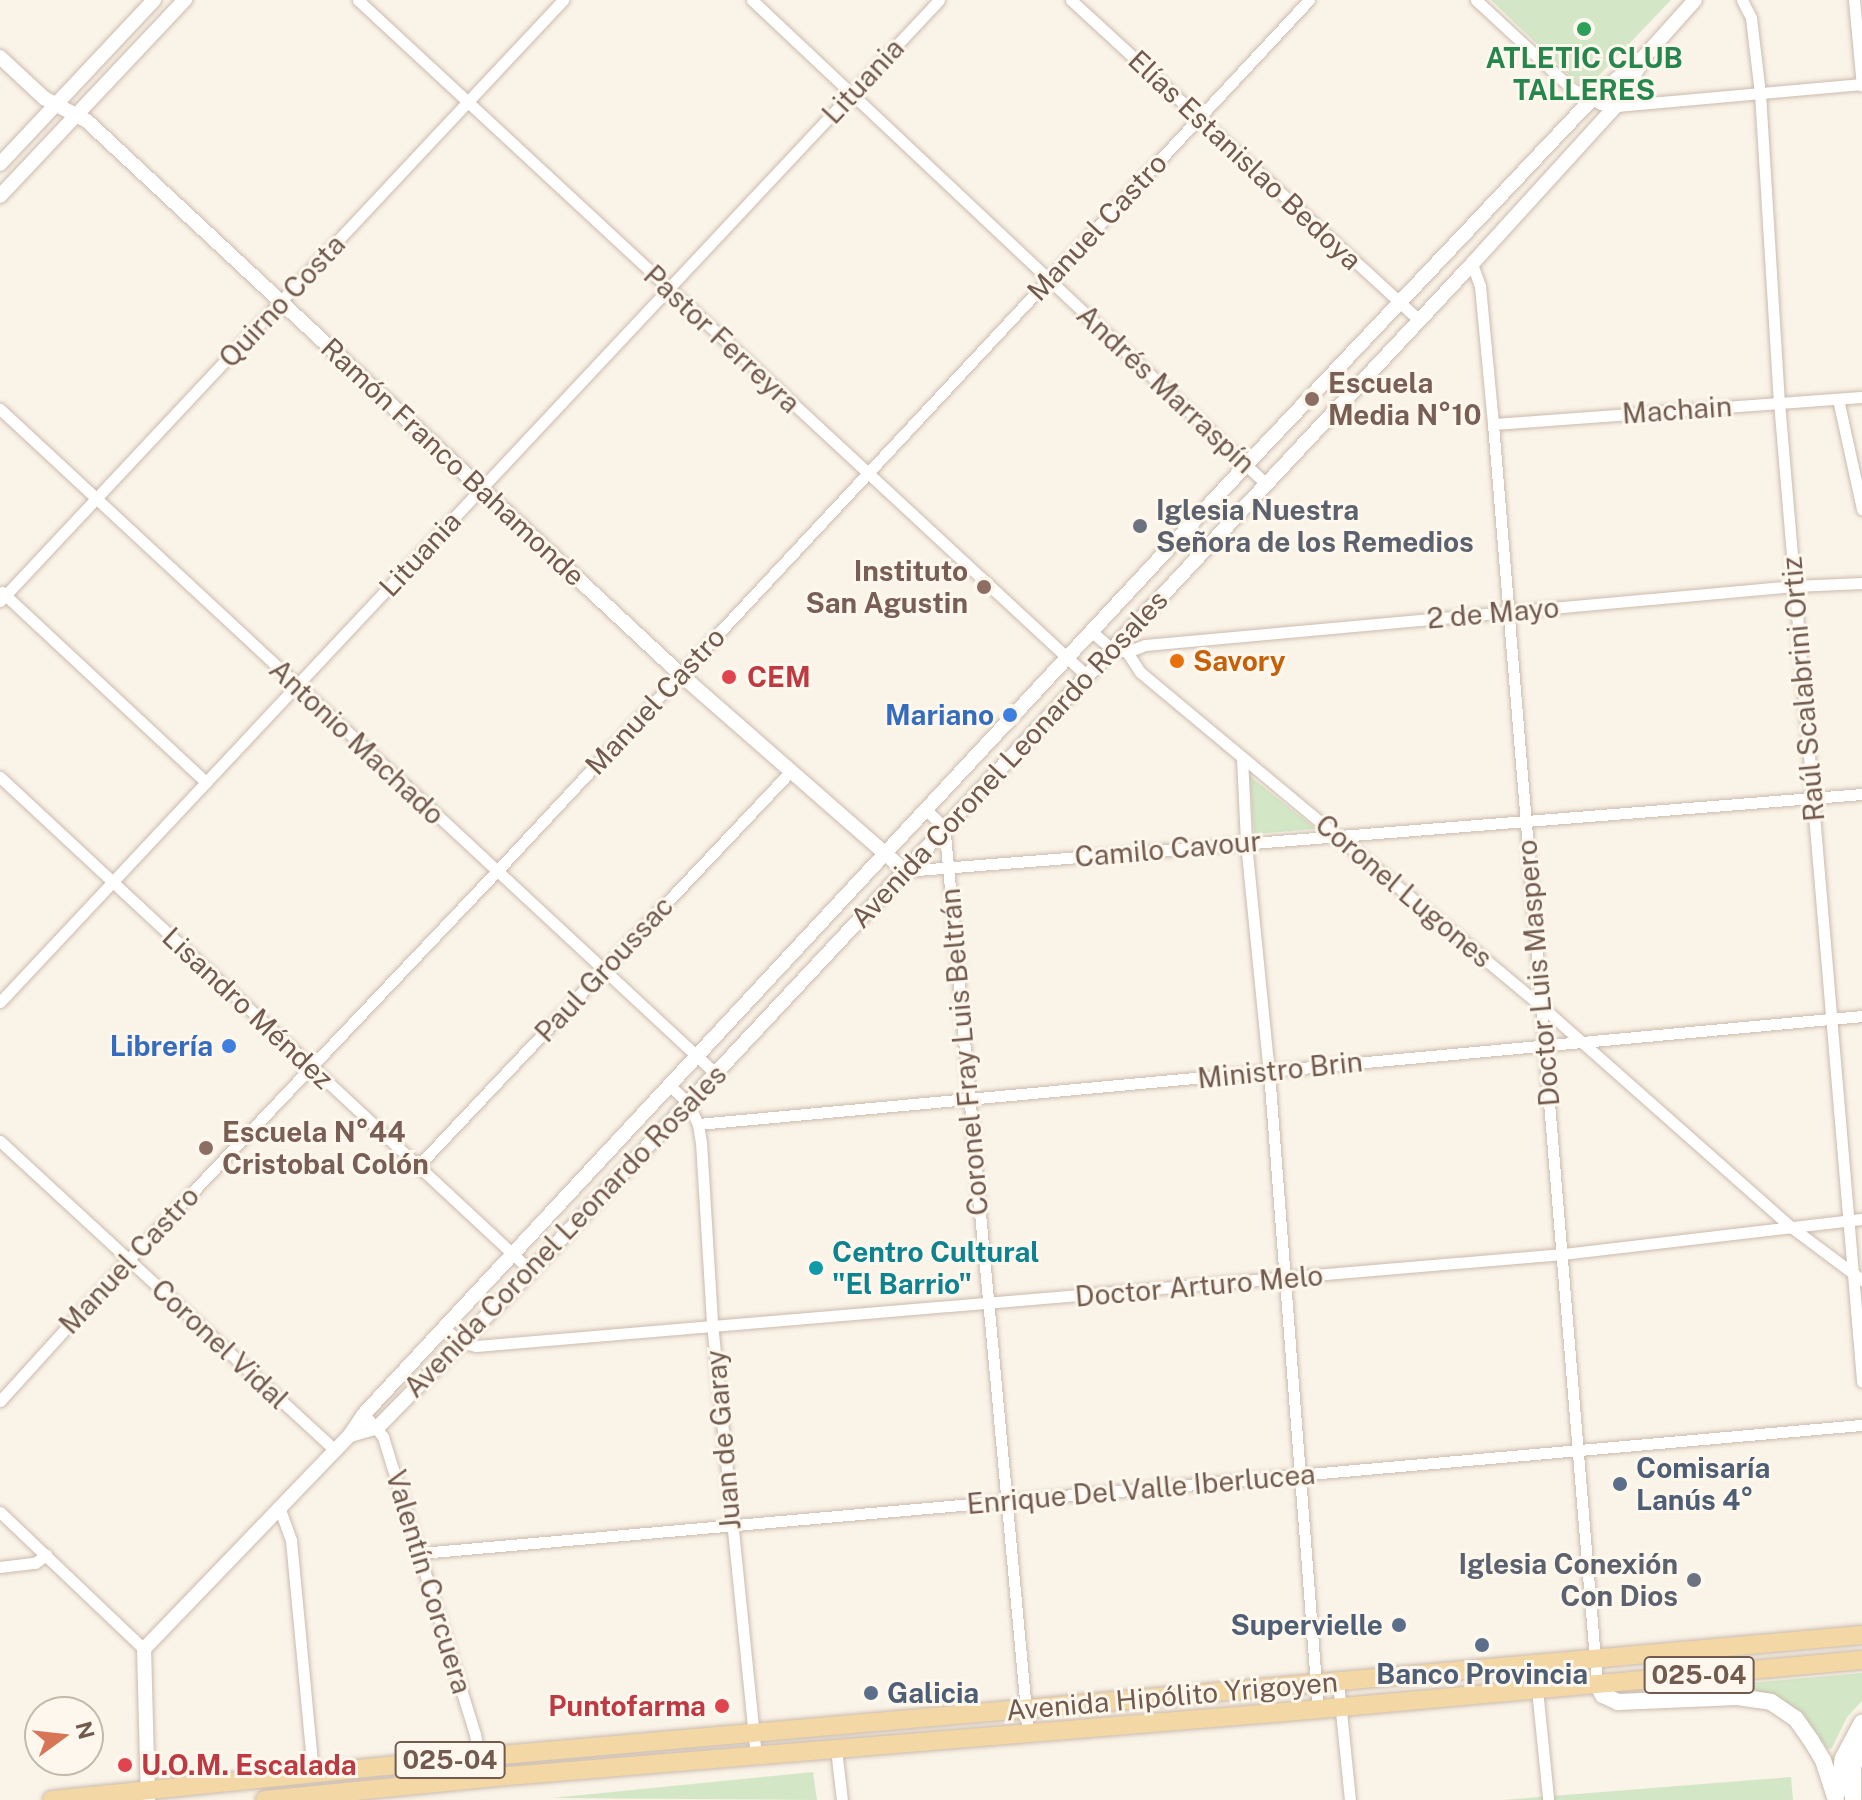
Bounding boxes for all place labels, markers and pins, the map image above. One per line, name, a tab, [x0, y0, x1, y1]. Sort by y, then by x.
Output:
marker: ATLETIC CLUB TALLERES	[1575, 20, 1593, 38]
place label: ATLETIC CLUB TALLERES	[1485, 41, 1683, 107]
place label: Escuela Media N°10	[1328, 366, 1481, 432]
marker: Escuela Media N°10	[1303, 390, 1321, 408]
place label: Iglesia Nuestra Señora de los Remedios	[1156, 493, 1474, 559]
marker: Iglesia Nuestra Señora de los Remedios	[1131, 517, 1149, 535]
place label: Instituto San Agustin	[806, 554, 968, 620]
marker: Instituto San Agustin	[975, 578, 993, 596]
place label: Savory	[1193, 644, 1285, 678]
marker: Savory	[1168, 652, 1186, 670]
place label: CEM	[747, 660, 811, 694]
marker: CEM	[718, 666, 740, 688]
place label: Mariano	[885, 698, 994, 732]
marker: Mariano	[1001, 706, 1019, 724]
place label: Librería	[110, 1029, 213, 1063]
marker: Librería	[220, 1037, 238, 1055]
place label: Escuela N°44 Cristobal Colón	[222, 1115, 429, 1181]
marker: Escuela N°44 Cristobal Colón	[197, 1139, 215, 1157]
place label: Centro Cultural "El Barrio"	[832, 1235, 1040, 1301]
marker: Centro Cultural "El Barrio"	[807, 1259, 825, 1277]
place label: Comisaría Lanús 4°	[1636, 1451, 1770, 1517]
marker: Comisaría Lanús 4°	[1611, 1475, 1629, 1493]
place label: Iglesia Conexión Con Dios	[1458, 1547, 1678, 1613]
marker: Iglesia Conexión Con Dios	[1685, 1571, 1703, 1589]
place label: Supervielle	[1230, 1608, 1383, 1642]
marker: Supervielle	[1390, 1616, 1408, 1634]
marker: Banco Provincia	[1473, 1636, 1491, 1654]
place label: Banco Provincia	[1376, 1657, 1588, 1691]
place label: Galicia	[887, 1676, 979, 1710]
marker: Galicia	[862, 1684, 880, 1702]
place label: Puntofarma	[548, 1689, 706, 1723]
marker: Puntofarma	[713, 1697, 731, 1715]
place label: U.O.M. Escalada	[141, 1748, 357, 1782]
marker: U.O.M. Escalada	[116, 1756, 134, 1774]

